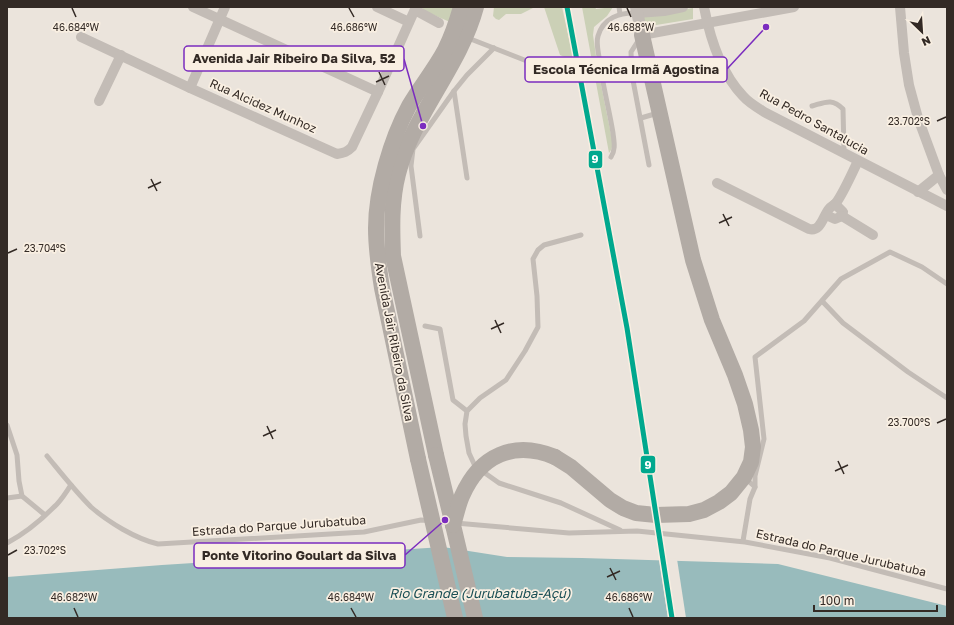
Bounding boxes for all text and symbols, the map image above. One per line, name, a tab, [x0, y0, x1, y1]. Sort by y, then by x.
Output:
north arrow	[902, 12, 942, 52]
text: 46.684°W	[53, 21, 100, 33]
text: 46.686°W	[331, 21, 378, 33]
text: 46.688°W	[608, 21, 655, 33]
text: N	[920, 34, 933, 49]
callout: Avenida Jair Ribeiro Da Silva, 52	[184, 46, 404, 71]
text: Avenida Jair Ribeiro Da Silva, 52	[192, 50, 396, 66]
callout: Escola Técnica Irmã Agostina	[525, 57, 727, 82]
text: Escola Técnica Irmã Agostina	[533, 61, 719, 77]
street label: Rua Alcidez Munhoz	[207, 75, 319, 136]
street label: Rua Pedro Santalucia	[757, 85, 872, 158]
text: 23.702°S	[888, 115, 930, 127]
line badge: 9	[588, 150, 603, 169]
text: 9	[592, 152, 599, 165]
text: 23.704°S	[24, 242, 66, 254]
street label: Avenida Jair Ribeiro da Silva	[372, 261, 417, 423]
text: 23.700°S	[888, 416, 930, 428]
line badge: 9	[640, 455, 656, 474]
text: 9	[645, 458, 652, 471]
street label: Estrada do Parque Jurubatuba	[191, 512, 366, 539]
street label: Estrada do Parque Jurubatuba	[754, 526, 928, 579]
callout: Ponte Vitorino Goulart da Silva	[194, 543, 405, 568]
text: 23.702°S	[24, 544, 66, 556]
text: Ponte Vitorino Goulart da Silva	[202, 547, 397, 563]
water label: Rio Grande (Jurubatuba-Açú)	[389, 585, 571, 601]
scale bar	[814, 587, 937, 613]
text: 46.682°W	[51, 591, 98, 603]
text: 46.684°W	[328, 591, 375, 603]
text: 46.686°W	[606, 591, 653, 603]
text: 100 m	[820, 593, 854, 608]

